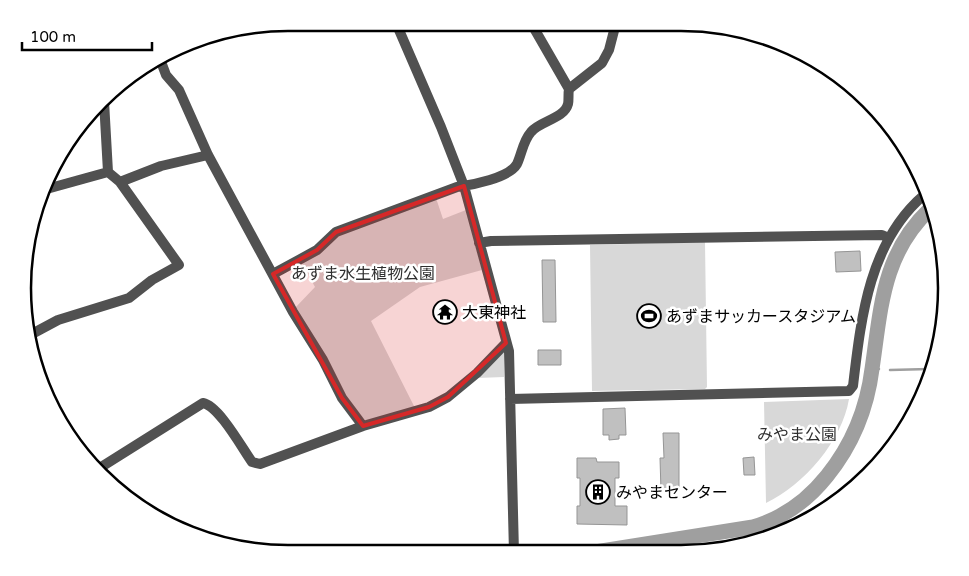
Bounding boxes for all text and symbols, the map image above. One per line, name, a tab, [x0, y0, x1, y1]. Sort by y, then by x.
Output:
scale bar	[22, 20, 152, 52]
text: 100 m	[30, 28, 76, 46]
park label: あずま水生植物公園	[291, 264, 435, 284]
temple icon: 大東神社	[432, 299, 458, 325]
place label: 大東神社	[462, 303, 526, 323]
sports icon: あずまサッカースタジアム	[636, 303, 662, 329]
place label: あずまサッカースタジアム	[666, 307, 856, 327]
park label: みやま公園	[757, 425, 837, 445]
building icon: みやまセンター	[585, 479, 611, 505]
place label: みやまセンター	[616, 483, 728, 503]

